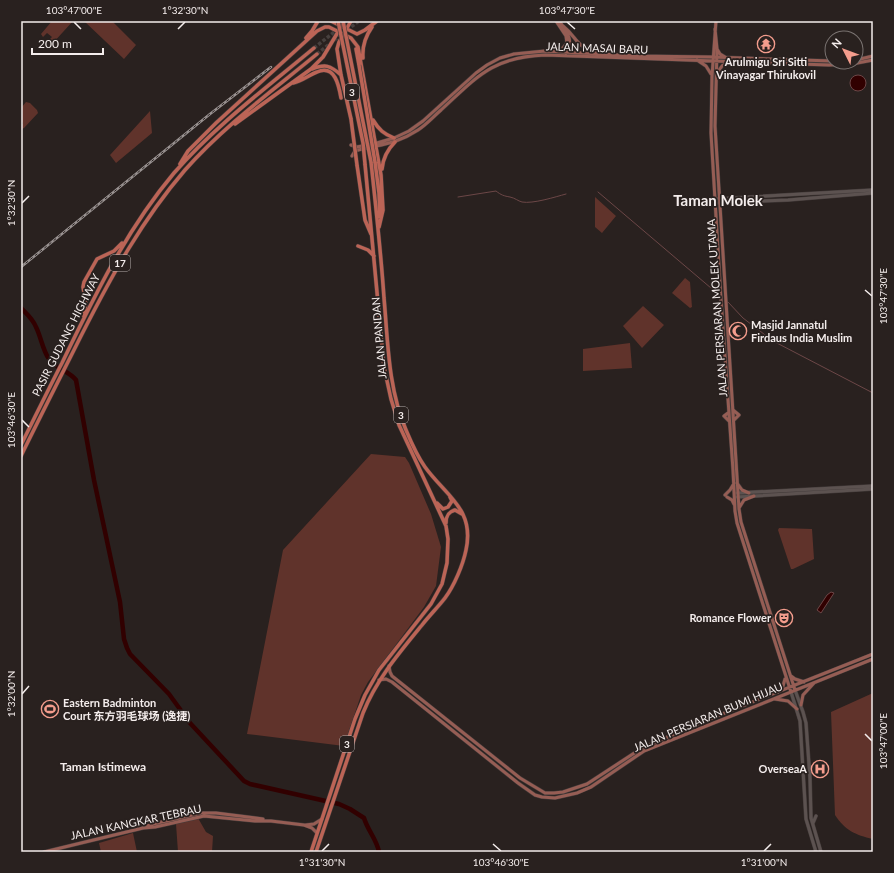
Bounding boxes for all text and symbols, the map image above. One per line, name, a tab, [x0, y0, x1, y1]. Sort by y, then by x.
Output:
text: 103°47'00"E	[46, 4, 102, 16]
text: 1°32'30"N	[162, 4, 208, 16]
text: 103°47'30"E	[539, 4, 595, 16]
scale bar	[32, 30, 103, 56]
north arrow	[824, 30, 864, 70]
temple icon: Arulmigu Sri Sitti Vinayagar Thirukovil	[756, 34, 776, 54]
text: N	[829, 35, 844, 50]
text: 200 m	[38, 36, 72, 51]
street label: JALAN MASAI BARU	[546, 39, 648, 56]
place label: Arulmigu Sri Sitti Vinayagar Thirukovil	[715, 55, 816, 81]
road number: 3	[345, 84, 359, 100]
text: 1°32'30"N	[5, 180, 17, 226]
district label: Taman Molek	[673, 191, 764, 209]
street label: JALAN PERSIARAN MOLEK UTAMA	[704, 218, 729, 397]
road number: 17	[110, 255, 130, 271]
text: 103°47'30"E	[877, 268, 889, 324]
street label: PASIR GUDANG HIGHWAY	[29, 271, 102, 398]
street label: JALAN PANDAN	[368, 297, 389, 380]
place label: Masjid Jannatul Firdaus India Muslim	[751, 318, 852, 344]
mosque icon: Masjid Jannatul Firdaus India Muslim	[728, 321, 748, 341]
text: 103°46'30"E	[5, 392, 17, 448]
road number: 3	[394, 407, 408, 423]
theatre icon: Romance Flower	[774, 608, 794, 628]
place label: Romance Flower	[689, 611, 772, 624]
text: 1°32'00"N	[5, 671, 17, 717]
street label: JALAN PERSIARAN BUMI HIJAU	[631, 679, 784, 754]
place label: Eastern Badminton Court 东方羽毛球场 (逸捷)	[63, 696, 190, 722]
sports icon: Eastern Badminton Court 东方羽毛球场 (逸捷)	[40, 699, 60, 719]
text: 103°47'00"E	[877, 713, 889, 769]
road number: 3	[340, 736, 354, 752]
district label: Taman Istimewa	[60, 759, 146, 774]
hospital icon: OverseaA	[810, 759, 830, 779]
place label: OverseaA	[759, 762, 807, 775]
street label: JALAN KANGKAR TEBRAU	[69, 801, 203, 842]
text: 1°31'30"N	[299, 856, 345, 868]
text: 103°46'30"E	[473, 856, 529, 868]
text: 1°31'00"N	[741, 856, 787, 868]

